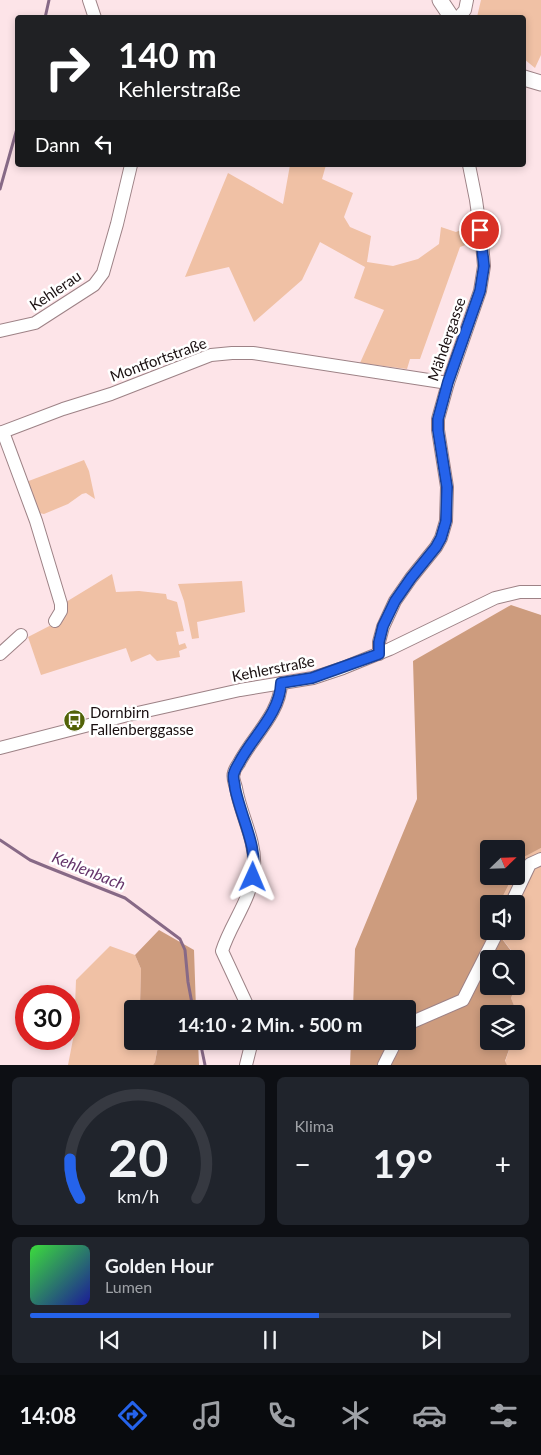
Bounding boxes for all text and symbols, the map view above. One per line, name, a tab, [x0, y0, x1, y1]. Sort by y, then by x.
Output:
text: 140 m	[118, 33, 217, 75]
icon: right	[35, 35, 100, 100]
text: Kehlerstraße	[118, 75, 241, 102]
icon: left	[90, 130, 118, 158]
text: Dann	[35, 133, 80, 156]
pin	[459, 209, 501, 251]
icon: arrive	[466, 216, 494, 244]
street label: Kehlerau	[26, 266, 84, 314]
street label: Mähdergasse	[423, 295, 469, 383]
street label: Montfortstraße	[107, 333, 209, 385]
street label: Kehlerstraße	[230, 651, 316, 685]
place label: Dornbirn Fallenberggasse	[90, 703, 194, 738]
bus stop icon: Dornbirn Fallenberggasse	[62, 709, 86, 733]
north arrow	[480, 840, 525, 885]
map controls	[480, 840, 525, 1050]
water label: Kehlenbach	[50, 847, 128, 893]
position arrow	[226, 850, 278, 902]
button: sound	[480, 895, 525, 940]
button: search	[480, 950, 525, 995]
speed limit sign: 30	[15, 985, 80, 1050]
button: layers	[480, 1005, 525, 1050]
text: 14:10 · 2 Min. · 500 m	[178, 1013, 362, 1036]
text: Klima	[295, 1116, 334, 1135]
text: 20	[108, 1126, 168, 1188]
text: 19°	[373, 1140, 433, 1186]
text: −	[295, 1147, 311, 1181]
text: +	[495, 1147, 511, 1181]
text: km/h	[117, 1185, 159, 1207]
text: Golden Hour	[105, 1254, 214, 1277]
text: Lumen	[105, 1277, 152, 1296]
icon: previous	[96, 1326, 124, 1354]
icon: pause	[256, 1326, 284, 1354]
icon: next	[417, 1326, 445, 1354]
icon: directions	[115, 1398, 150, 1433]
icon: music	[190, 1398, 225, 1433]
icon: phone	[264, 1398, 299, 1433]
icon: climate	[338, 1398, 373, 1433]
icon: car	[412, 1398, 447, 1433]
icon: filters	[486, 1398, 521, 1433]
text: 14:08	[20, 1402, 76, 1429]

